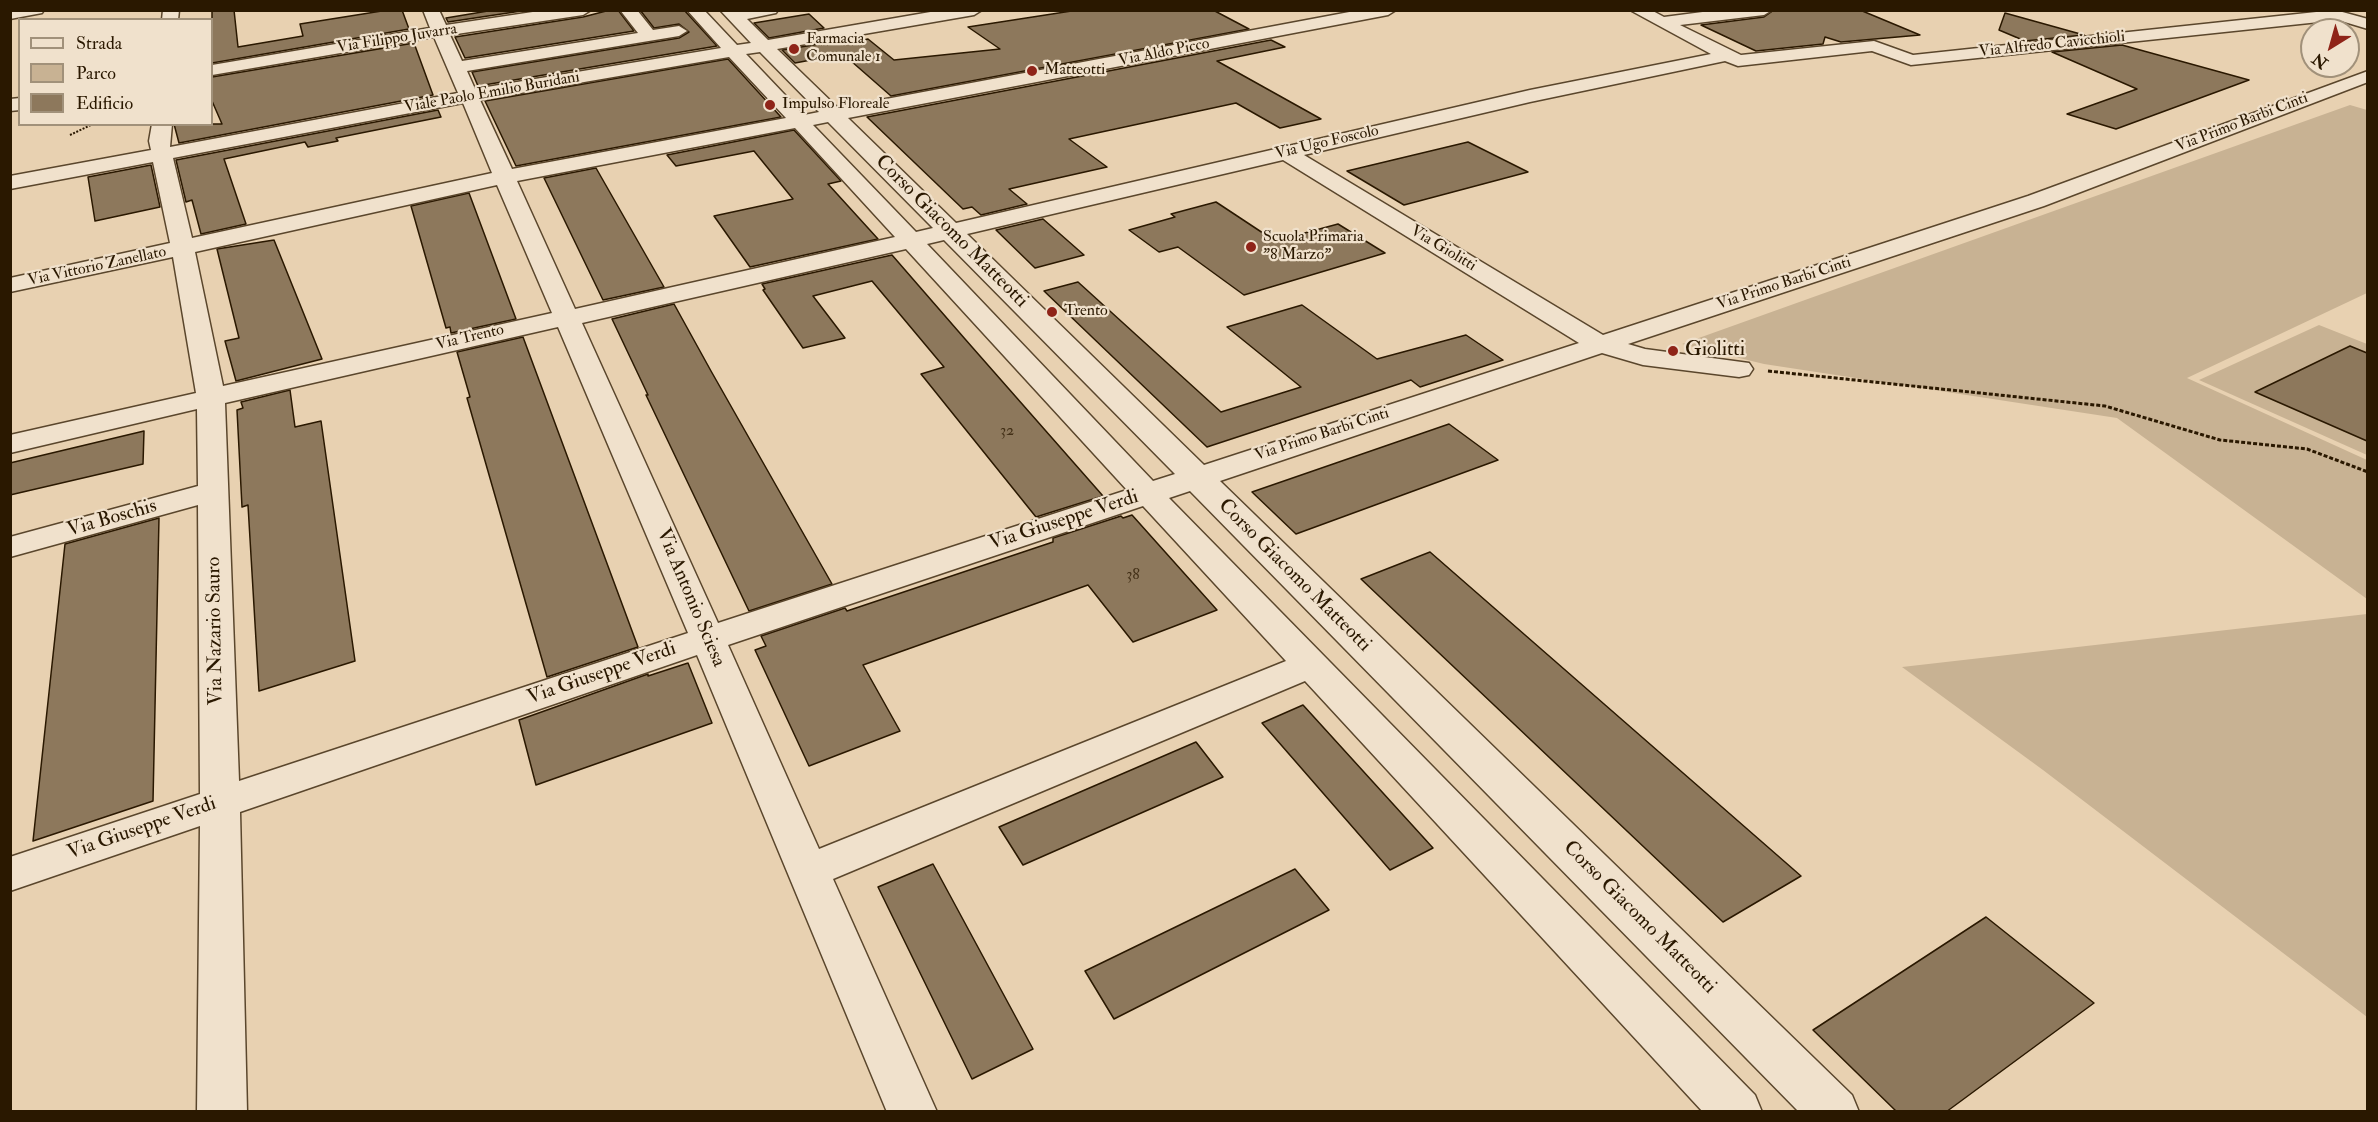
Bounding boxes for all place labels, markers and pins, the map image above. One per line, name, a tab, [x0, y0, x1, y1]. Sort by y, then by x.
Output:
place label: Farmacia Comunale 1	[806, 30, 881, 68]
marker: Farmacia Comunale 1	[787, 42, 801, 56]
place label: Matteotti	[1044, 61, 1105, 81]
marker: Matteotti	[1025, 64, 1039, 78]
place label: Impulso Floreale	[782, 95, 889, 115]
marker: Impulso Floreale	[763, 98, 777, 112]
place label: Scuola Primaria "8 Marzo"	[1263, 228, 1363, 266]
marker: Scuola Primaria "8 Marzo"	[1244, 240, 1258, 254]
place label: Trento	[1064, 302, 1108, 322]
marker: Trento	[1045, 305, 1059, 319]
place label: Giolitti	[1685, 339, 1745, 363]
marker: Giolitti	[1666, 344, 1680, 358]

